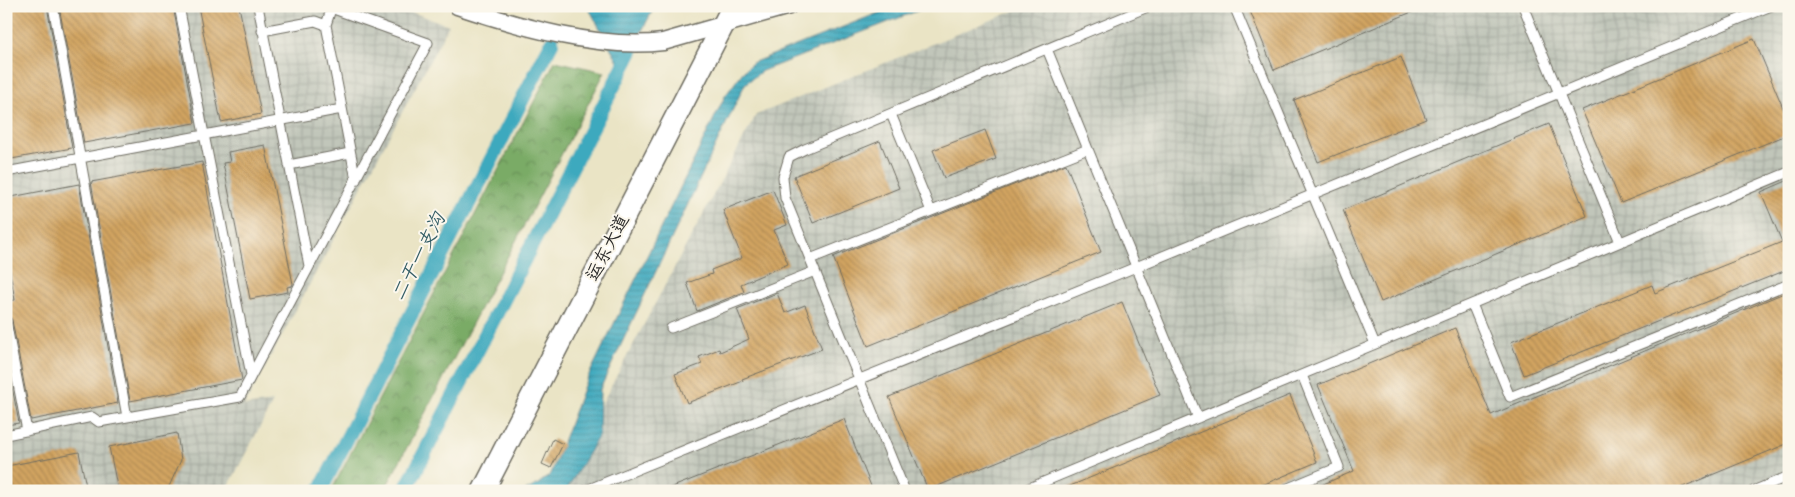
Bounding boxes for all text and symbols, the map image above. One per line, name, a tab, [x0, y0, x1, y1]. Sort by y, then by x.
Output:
water label: 二干一支沟	[386, 207, 453, 305]
street label: 运东大道	[581, 210, 635, 286]

